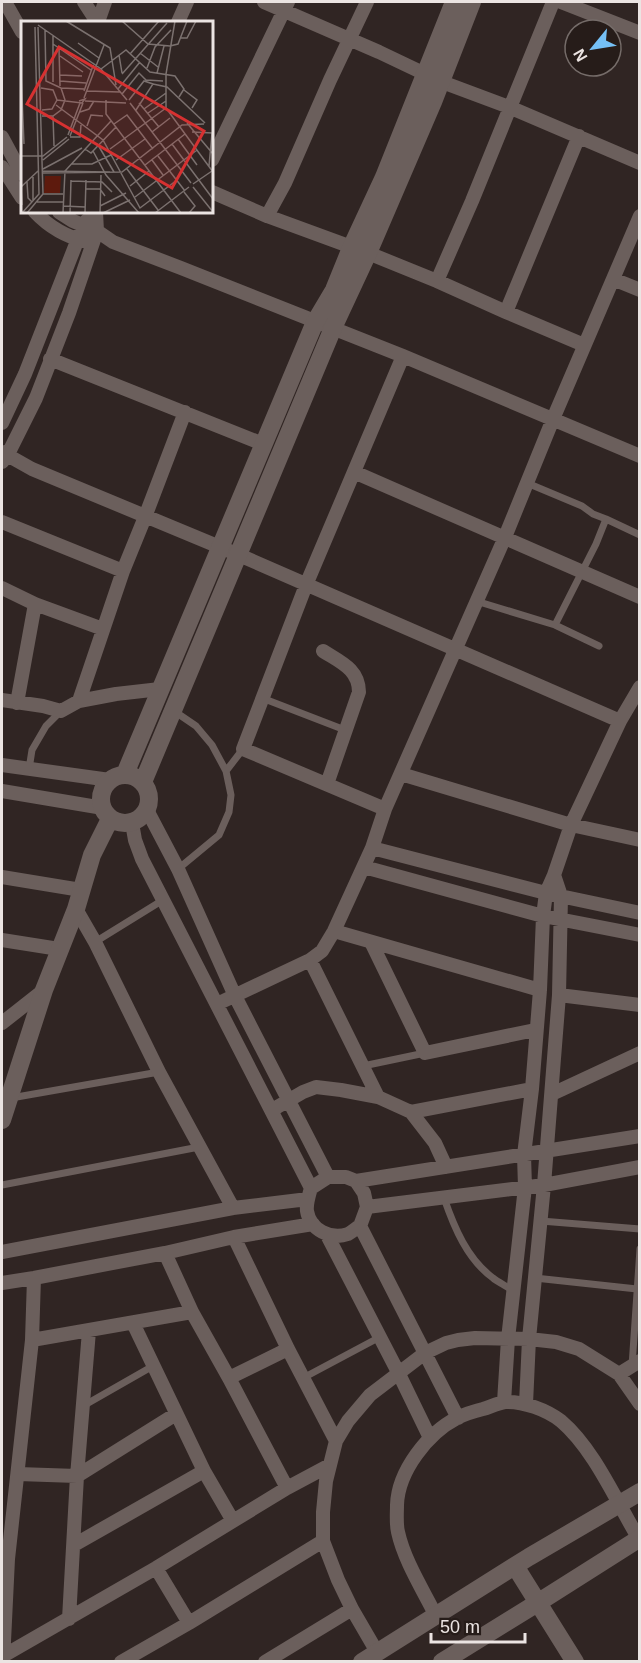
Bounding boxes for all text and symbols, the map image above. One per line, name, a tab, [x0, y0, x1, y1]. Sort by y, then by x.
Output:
north arrow	[563, 18, 623, 78]
inset map	[21, 21, 213, 213]
text: N	[570, 46, 591, 65]
scale bar	[431, 1606, 526, 1644]
text: 50 m	[440, 1617, 480, 1637]

